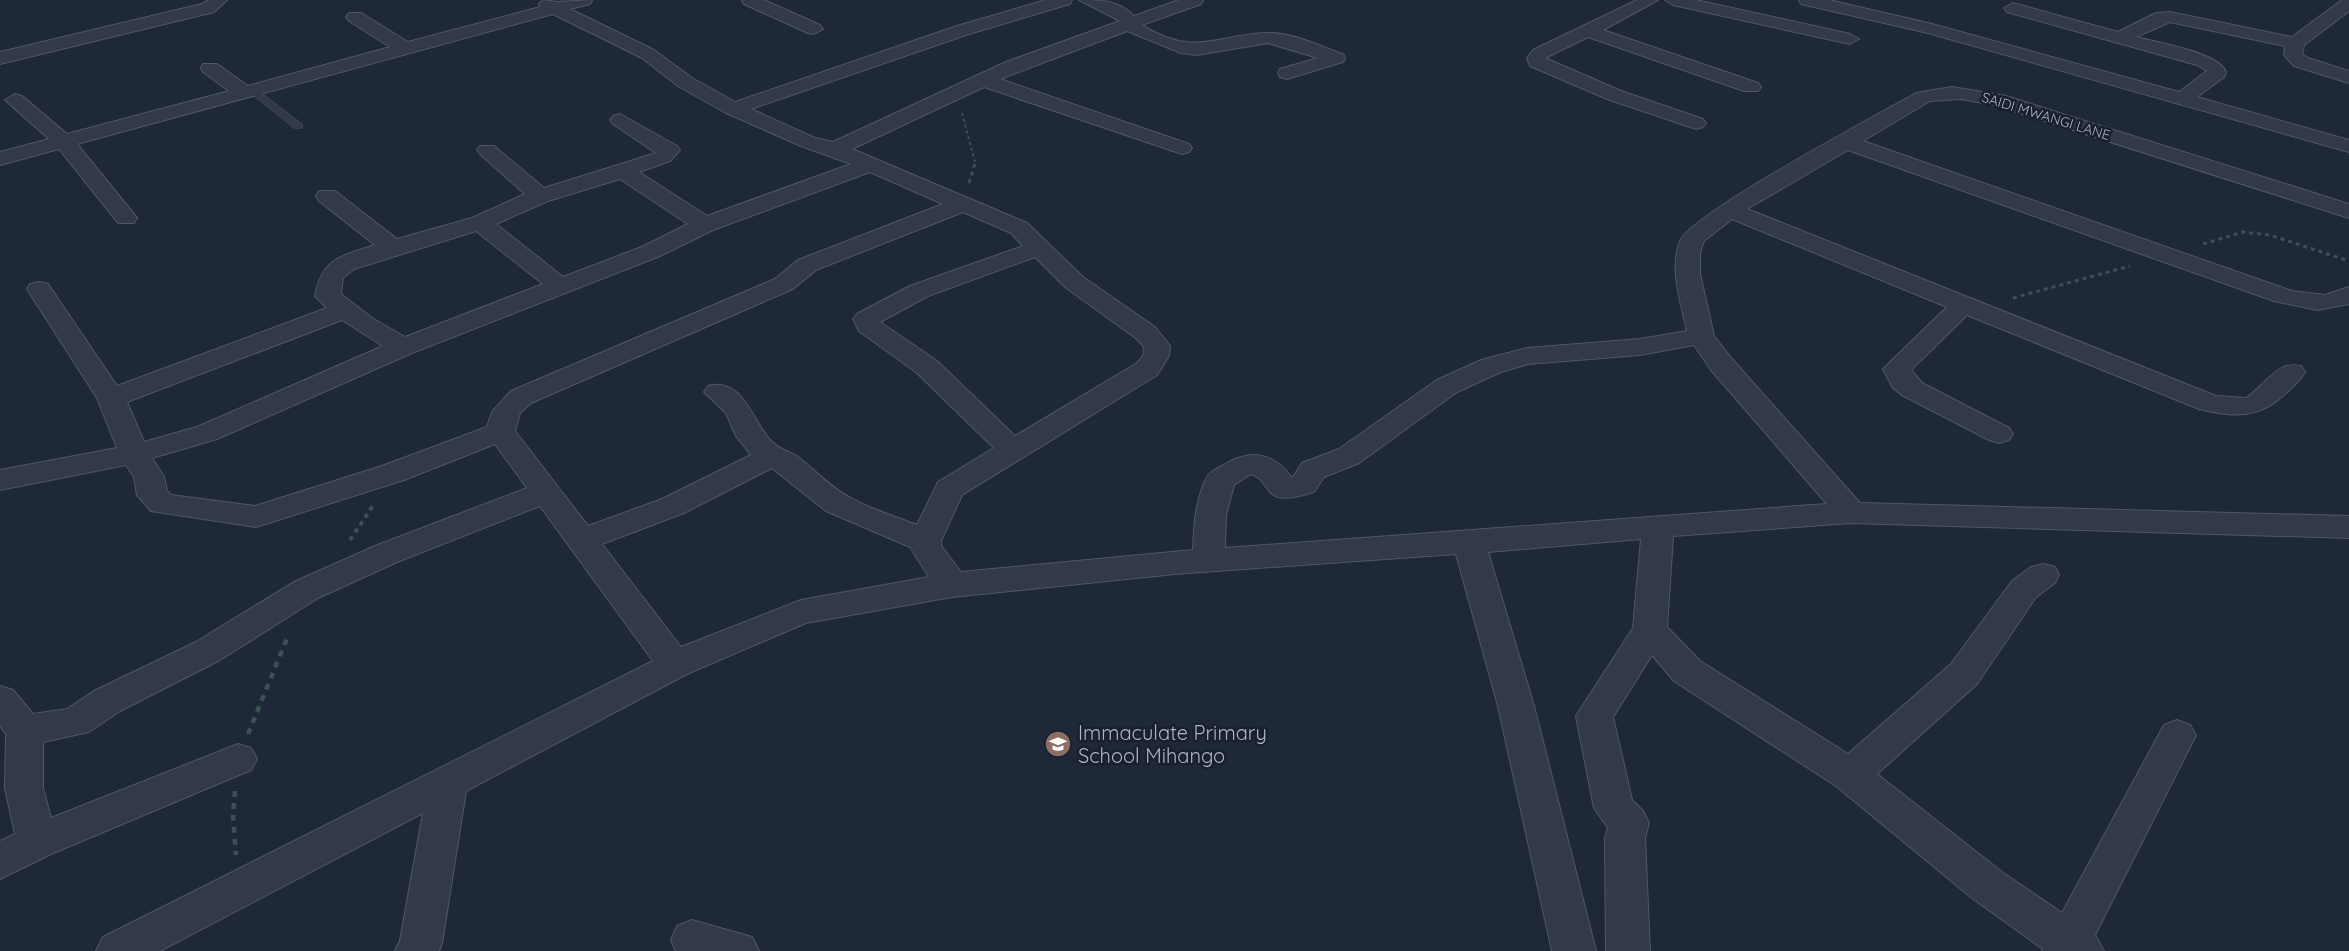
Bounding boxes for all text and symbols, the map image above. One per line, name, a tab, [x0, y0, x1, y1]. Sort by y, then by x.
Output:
street label: SAIDI MWANGI LANE	[1980, 88, 2113, 144]
place label: Immaculate Primary School Mihango	[1078, 720, 1267, 768]
school or university icon: Immaculate Primary School Mihango	[1043, 729, 1073, 759]

